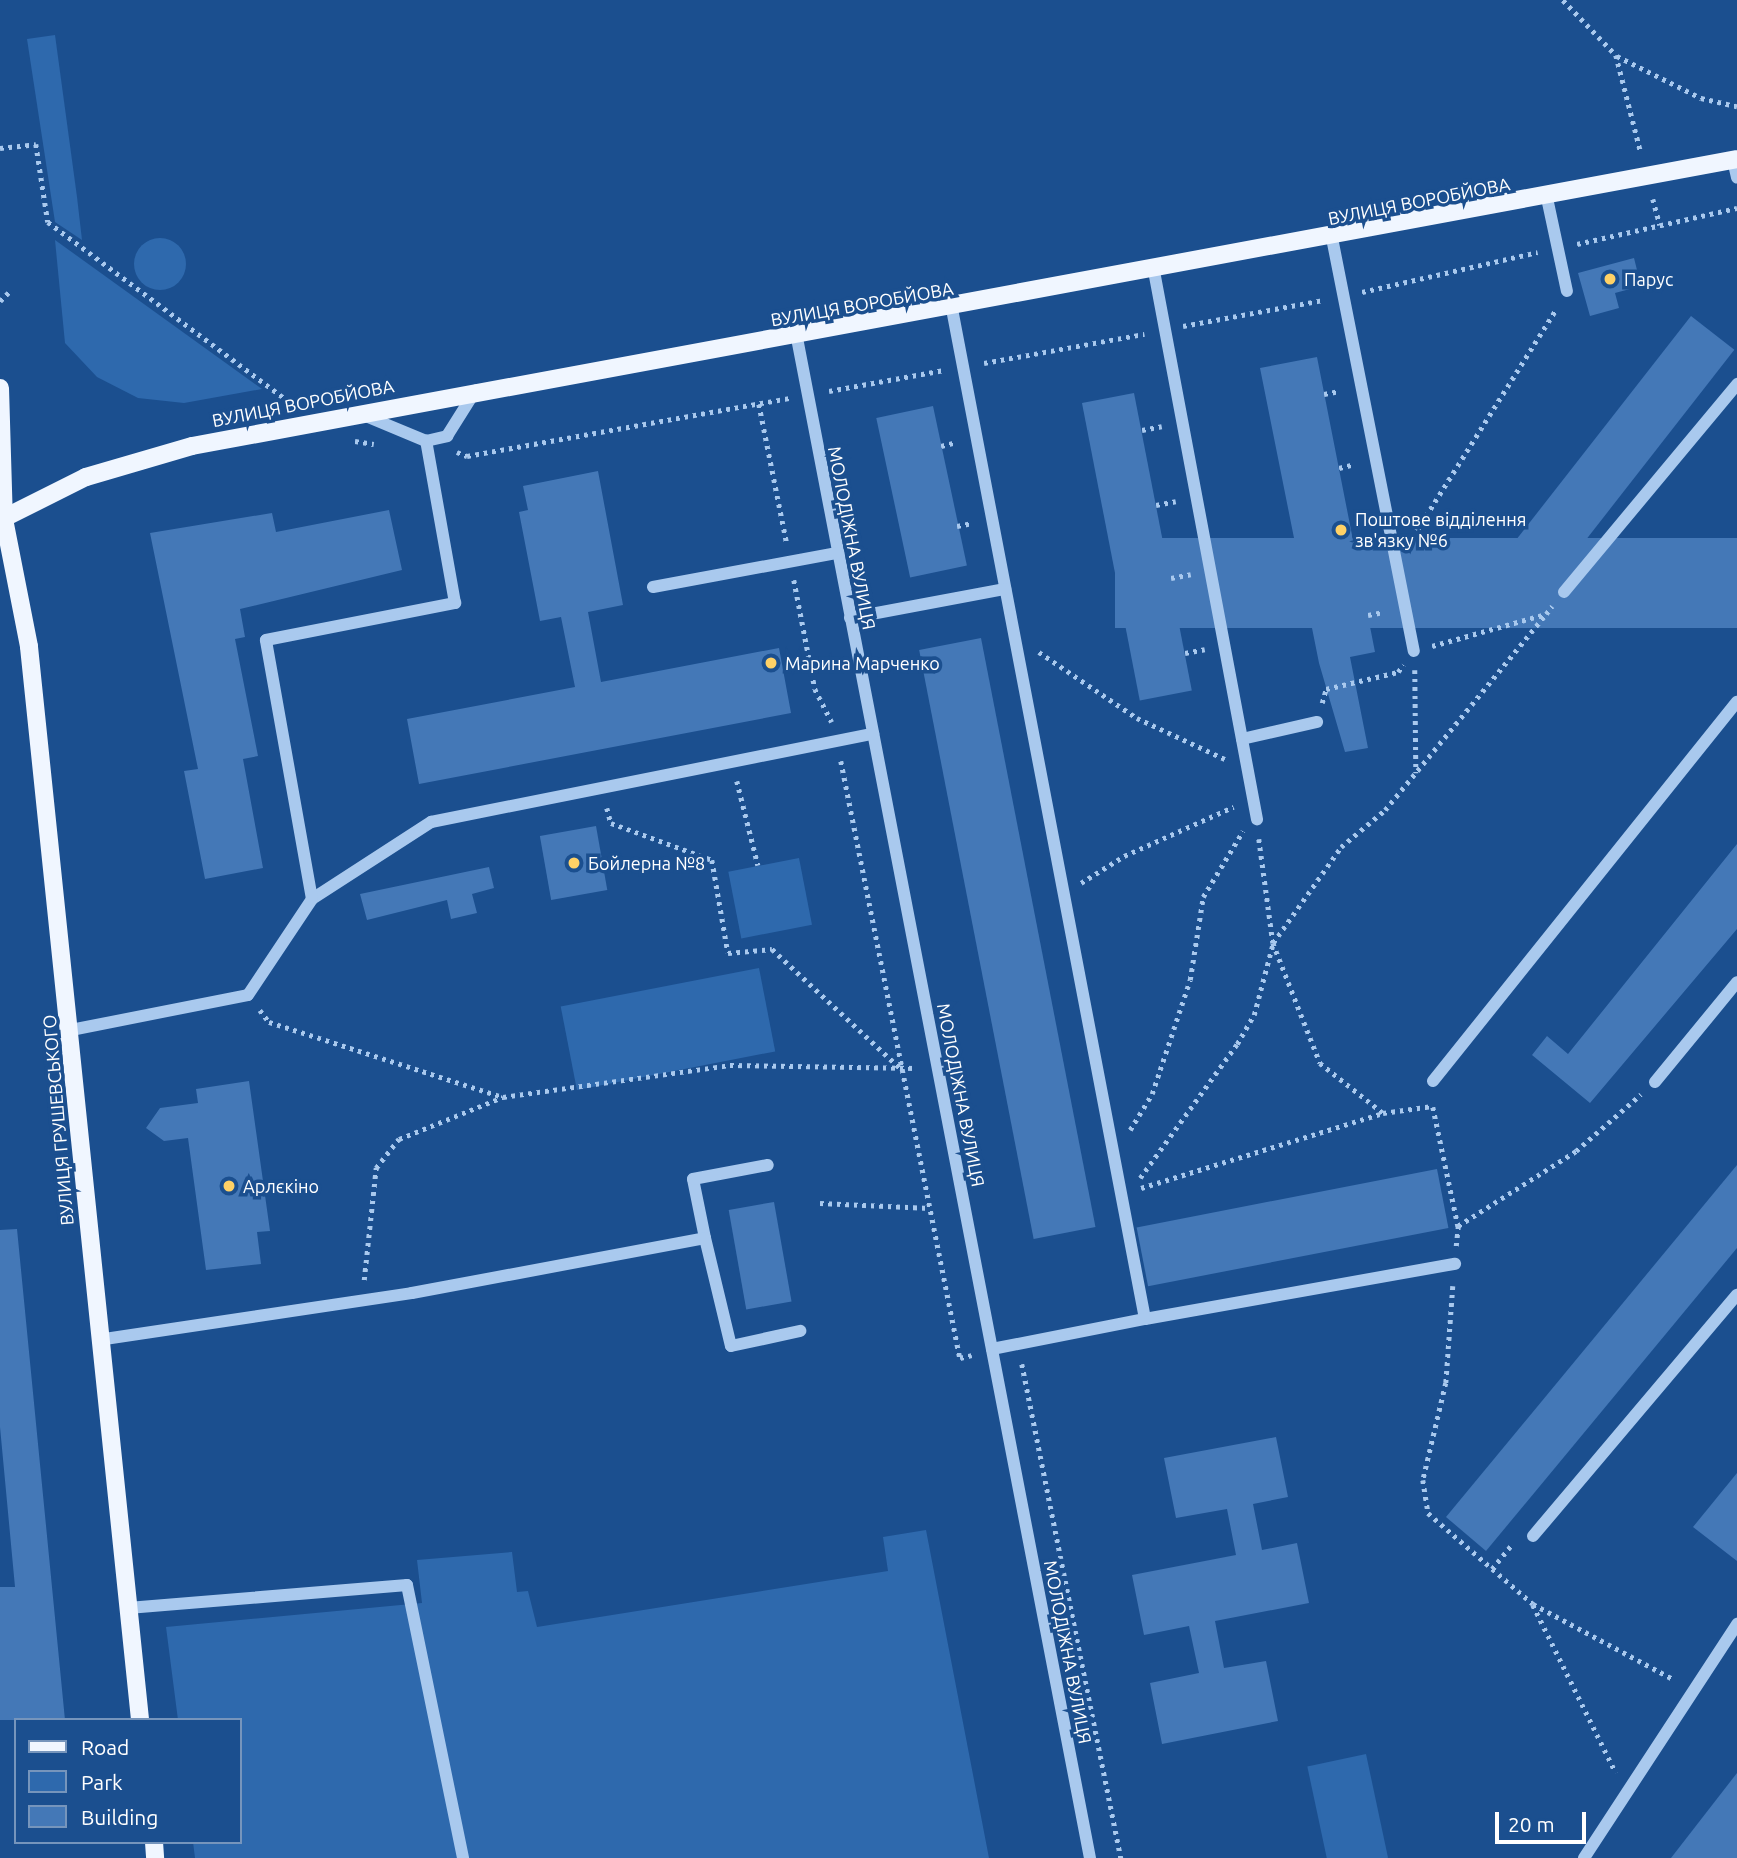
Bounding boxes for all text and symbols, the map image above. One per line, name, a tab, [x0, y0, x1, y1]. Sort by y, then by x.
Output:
street label: ВУЛИЦЯ ВОРОБЙОВА	[1326, 173, 1512, 229]
place label: Парус	[1624, 268, 1673, 290]
marker: Парус	[1602, 271, 1618, 287]
street label: ВУЛИЦЯ ВОРОБЙОВА	[769, 277, 955, 331]
street label: ВУЛИЦЯ ВОРОБЙОВА	[210, 375, 396, 431]
street label: МОЛОДІЖНА ВУЛИЦЯ	[824, 444, 880, 632]
place label: Поштове відділення зв'язку №6	[1355, 509, 1526, 552]
marker: Поштове відділення зв'язку №6	[1333, 522, 1349, 538]
place label: Марина Марченко	[785, 652, 940, 674]
marker: Марина Марченко	[763, 655, 779, 671]
place label: Бойлерна №8	[588, 852, 705, 874]
marker: Бойлерна №8	[566, 855, 582, 871]
street label: МОЛОДІЖНА ВУЛИЦЯ	[933, 1001, 989, 1189]
street label: ВУЛИЦЯ ГРУШЕВСЬКОГО	[38, 1014, 78, 1226]
place label: Арлєкіно	[243, 1175, 319, 1197]
marker: Арлєкіно	[221, 1178, 237, 1194]
street label: МОЛОДІЖНА ВУЛИЦЯ	[1040, 1558, 1096, 1746]
legend	[14, 1718, 242, 1844]
text: Road	[81, 1735, 129, 1759]
text: Park	[81, 1770, 123, 1794]
scale bar	[1499, 1798, 1590, 1842]
text: Building	[81, 1805, 158, 1829]
text: 20 m	[1508, 1812, 1555, 1836]

